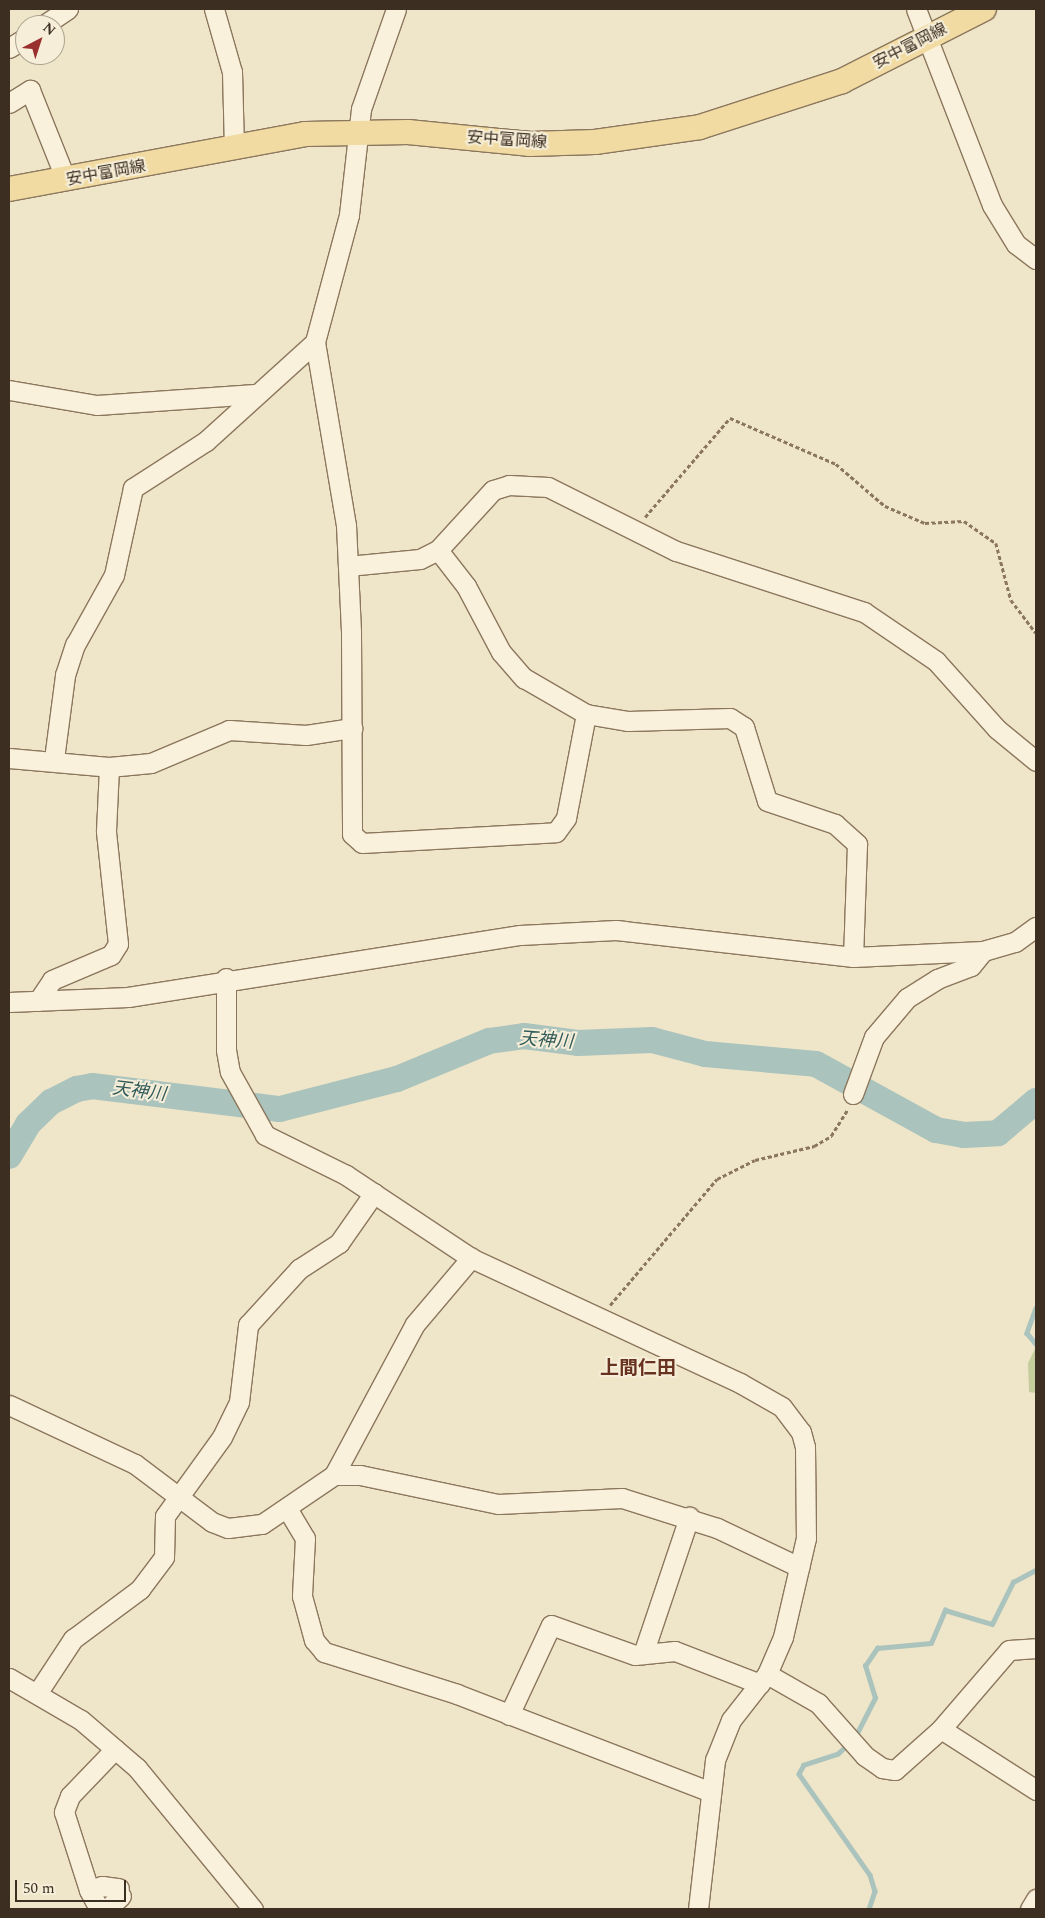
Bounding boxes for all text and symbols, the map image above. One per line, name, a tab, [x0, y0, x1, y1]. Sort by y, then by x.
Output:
north arrow	[15, 15, 65, 65]
text: N	[38, 17, 60, 41]
street label: 安中富岡線	[870, 19, 950, 73]
street label: 安中富岡線	[466, 128, 548, 152]
street label: 安中富岡線	[65, 157, 147, 189]
water label: 天神川	[518, 1028, 574, 1054]
water label: 天神川	[111, 1078, 167, 1106]
district label: 上間仁田	[600, 1358, 676, 1380]
scale bar	[18, 1870, 129, 1902]
text: 50 m	[23, 1877, 55, 1900]

